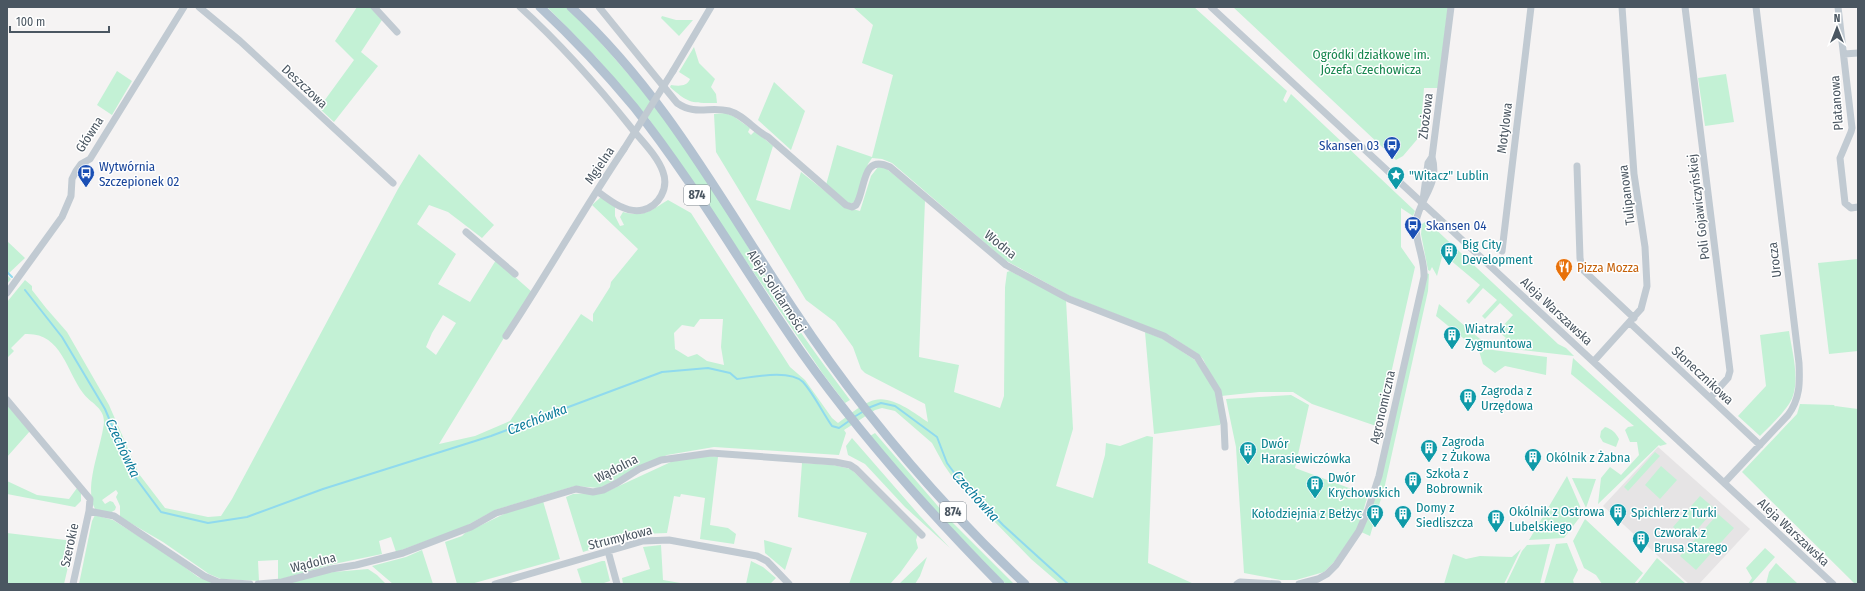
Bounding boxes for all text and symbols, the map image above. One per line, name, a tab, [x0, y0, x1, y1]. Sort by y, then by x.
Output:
scale bar	[10, 8, 109, 34]
north arrow	[1817, 8, 1857, 48]
text: N	[1834, 12, 1840, 25]
text: 100 m	[16, 15, 45, 29]
park label: Ogródki działkowe im. Józefa Czechowicza	[1313, 47, 1430, 77]
street label: Deszczowa	[279, 62, 331, 111]
street label: Platanowa	[1827, 75, 1846, 131]
street label: Zbożowa	[1415, 92, 1436, 140]
street label: Motylowa	[1494, 102, 1515, 154]
street label: Główna	[72, 114, 107, 155]
bus stop icon: Skansen 03	[1382, 135, 1402, 160]
place label: Skansen 03	[1319, 138, 1379, 153]
street label: Mgielna	[582, 144, 617, 187]
street label: Poli Gojawiczyńskiej	[1685, 153, 1712, 261]
place label: Wytwórnia Szczepionek 02	[99, 159, 179, 189]
bus stop icon: Wytwórnia Szczepionek 02	[76, 163, 96, 188]
street label: Tulipanowa	[1615, 164, 1638, 226]
place icon: "Witacz" Lublin	[1386, 165, 1406, 190]
place label: "Witacz" Lublin	[1409, 168, 1489, 183]
road number: 874	[684, 185, 710, 205]
bus stop icon: Skansen 04	[1403, 215, 1423, 240]
place label: Skansen 04	[1426, 218, 1486, 233]
street label: Wodna	[982, 227, 1020, 262]
place label: Big City Development	[1462, 237, 1533, 267]
building icon: Big City Development	[1439, 241, 1459, 266]
street label: Urocza	[1765, 241, 1784, 279]
street label: Aleja Solidarności	[744, 247, 809, 335]
restaurant icon: Pizza Mozza	[1554, 257, 1574, 282]
place label: Pizza Mozza	[1577, 260, 1639, 275]
street label: Aleja Warszawska	[1518, 274, 1596, 348]
place label: Wiatrak z Zygmuntowa	[1465, 321, 1532, 351]
building icon: Wiatrak z Zygmuntowa	[1442, 325, 1462, 350]
street label: Słonecznikowa	[1669, 343, 1736, 408]
street label: Agronomiczna	[1367, 369, 1398, 445]
place label: Zagroda z Urzędowa	[1481, 383, 1533, 413]
building icon: Zagroda z Urzędowa	[1458, 387, 1478, 412]
water label: Czechówka	[505, 400, 570, 439]
water label: Czechówka	[102, 416, 144, 480]
place label: Zagroda z Żukowa	[1442, 434, 1490, 464]
place label: Dwór Harasiewiczówka	[1261, 436, 1351, 466]
building icon: Zagroda z Żukowa	[1419, 438, 1439, 463]
building icon: Dwór Harasiewiczówka	[1238, 440, 1258, 465]
building icon: Okólnik z Żabna	[1523, 447, 1543, 472]
place label: Okólnik z Żabna	[1546, 450, 1630, 465]
street label: Wądolna	[592, 451, 640, 486]
place label: Szkoła z Bobrownik	[1426, 466, 1484, 496]
water label: Czechówka	[948, 467, 1003, 525]
place label: Dwór Krychowskich	[1328, 470, 1400, 500]
building icon: Szkoła z Bobrownik	[1403, 470, 1423, 495]
building icon: Dwór Krychowskich	[1305, 474, 1325, 499]
street label: Aleja Warszawska	[1755, 495, 1833, 569]
place label: Domy z Siedliszcza	[1416, 500, 1473, 530]
road number: 874	[940, 502, 966, 522]
building icon: Spichlerz z Turki	[1608, 502, 1628, 527]
building icon: Kołodziejnia z Bełżyc	[1365, 503, 1385, 528]
building icon: Domy z Siedliszcza	[1393, 504, 1413, 529]
place label: Okólnik z Ostrowa Lubelskiego	[1509, 504, 1605, 534]
place label: Spichlerz z Turki	[1631, 505, 1717, 520]
place label: Kołodziejnia z Bełżyc	[1251, 506, 1362, 521]
building icon: Okólnik z Ostrowa Lubelskiego	[1486, 508, 1506, 533]
street label: Szerokie	[58, 522, 81, 568]
street label: Strumykowa	[587, 522, 654, 553]
place label: Czworak z Brusa Starego	[1654, 525, 1728, 555]
building icon: Czworak z Brusa Starego	[1631, 529, 1651, 554]
street label: Wądolna	[289, 550, 337, 575]

